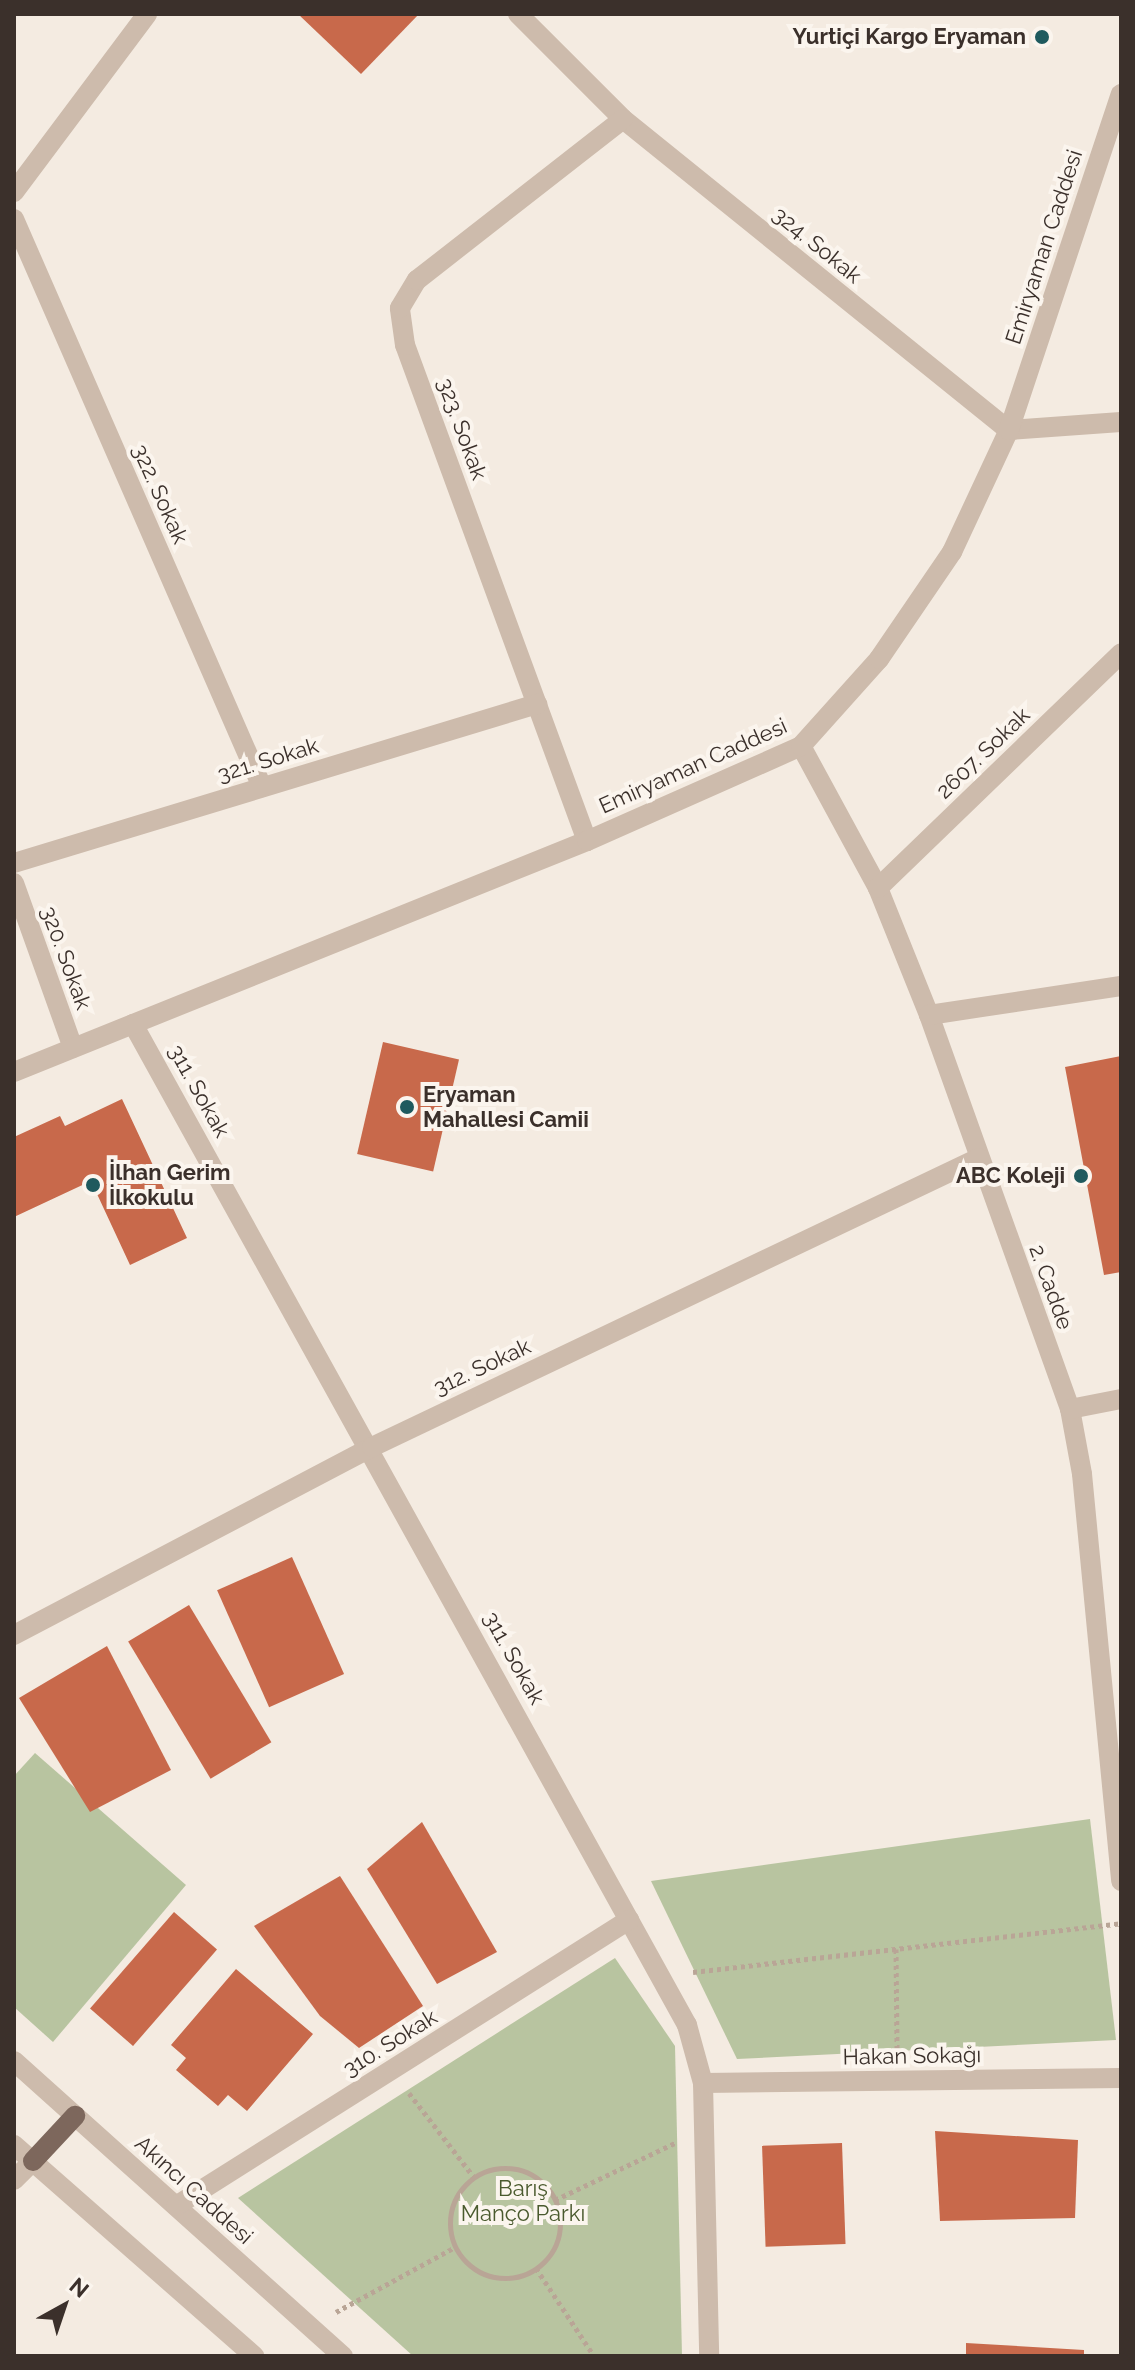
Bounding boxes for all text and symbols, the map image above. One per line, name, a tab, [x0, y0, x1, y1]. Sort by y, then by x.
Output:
place label: Yurtiçi Kargo Eryaman	[793, 24, 1026, 50]
marker: Yurtiçi Kargo Eryaman	[1033, 28, 1051, 46]
street label: Emiryaman Caddesi	[1000, 146, 1088, 348]
street label: 324. Sokak	[767, 201, 867, 289]
street label: 323. Sokak	[431, 374, 493, 484]
street label: 322. Sokak	[126, 440, 194, 548]
street label: 2607. Sokak	[931, 702, 1035, 804]
street label: Emiryaman Caddesi	[595, 713, 791, 819]
street label: 321. Sokak	[214, 732, 322, 788]
street label: 320. Sokak	[35, 903, 97, 1013]
street label: 311. Sokak	[163, 1040, 235, 1142]
place label: Eryaman Mahallesi Camii	[423, 1081, 589, 1132]
marker: Eryaman Mahallesi Camii	[398, 1098, 416, 1116]
place label: İlhan Gerim İlkokulu	[109, 1159, 230, 1210]
place label: ABC Koleji	[956, 1163, 1065, 1189]
marker: ABC Koleji	[1072, 1167, 1090, 1185]
marker: İlhan Gerim İlkokulu	[84, 1176, 102, 1194]
street label: 2. Cadde	[1023, 1241, 1079, 1333]
street label: 312. Sokak	[429, 1333, 535, 1401]
street label: 311. Sokak	[478, 1607, 550, 1709]
street label: 310. Sokak	[338, 2004, 442, 2082]
street label: Hakan Sokağı	[842, 2042, 982, 2070]
street label: Akıncı Caddesi	[130, 2130, 258, 2250]
park label: Barış Manço Parkı	[461, 2175, 585, 2226]
north arrow	[24, 2266, 104, 2346]
text: N	[65, 2272, 94, 2303]

